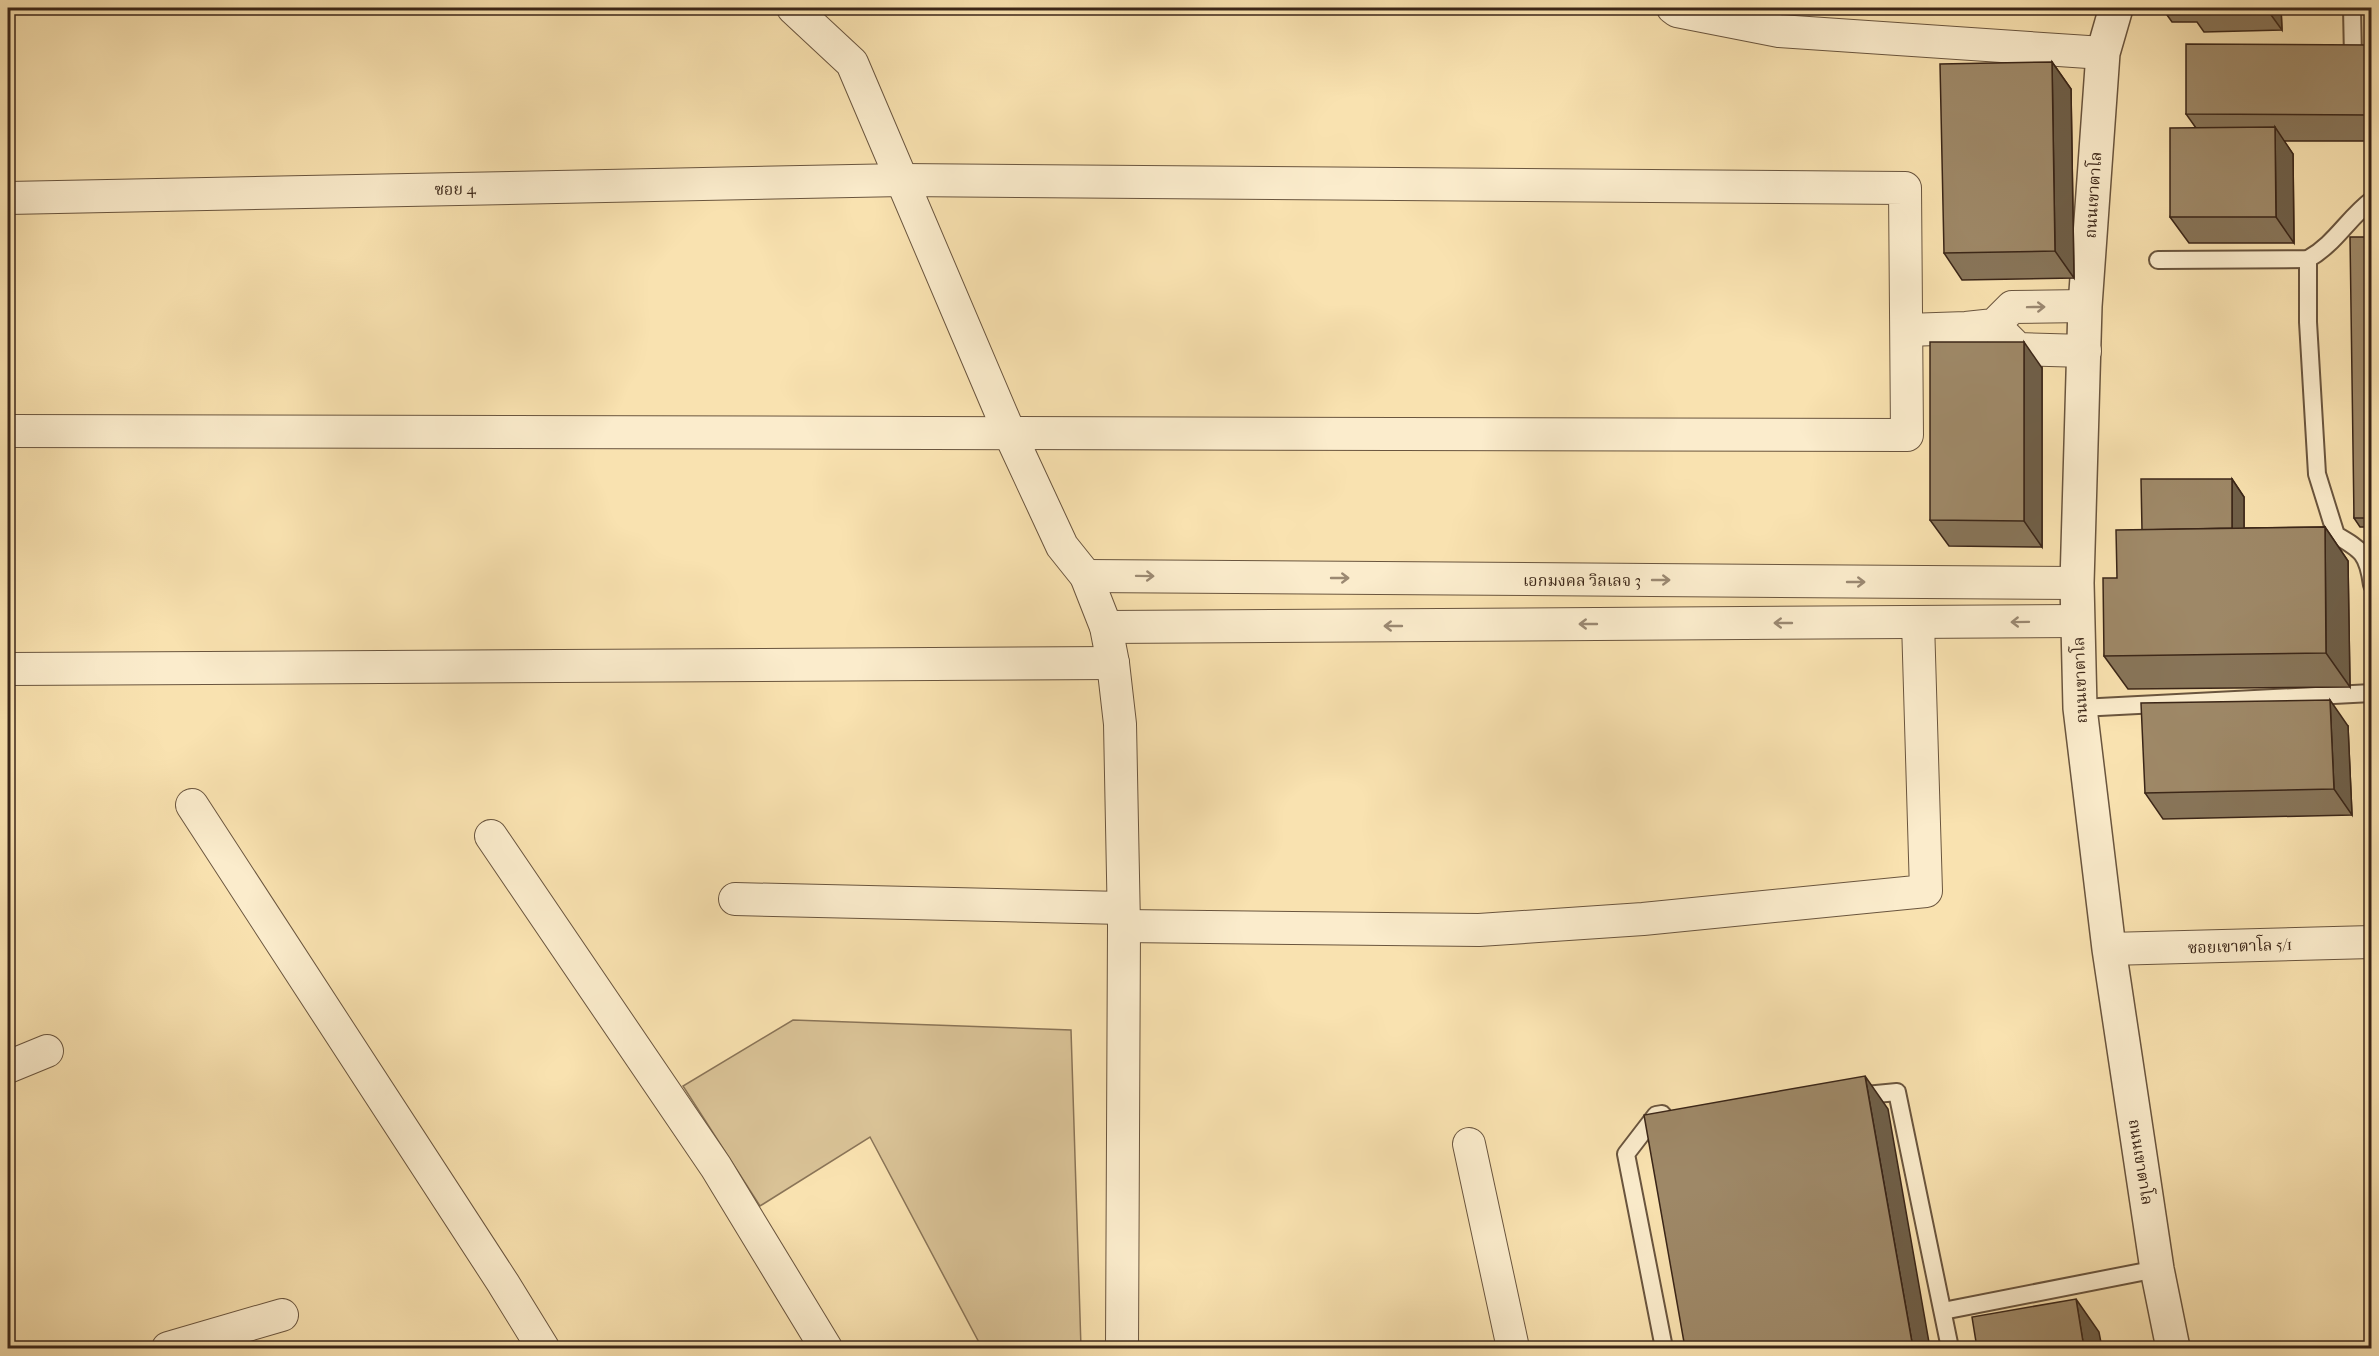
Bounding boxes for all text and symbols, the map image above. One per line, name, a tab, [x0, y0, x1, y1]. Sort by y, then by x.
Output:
street label: ถนนเขาตาโล	[2079, 151, 2106, 239]
street label: ซอย 4	[434, 179, 476, 199]
one-way arrow	[2025, 301, 2045, 312]
one-way arrow	[1134, 570, 1154, 582]
street label: เอกมงคล วิลเลจ 3	[1523, 571, 1641, 590]
one-way arrow	[1329, 572, 1349, 584]
one-way arrow	[1650, 574, 1670, 586]
one-way arrow	[1845, 576, 1865, 588]
one-way arrow	[2010, 616, 2030, 628]
one-way arrow	[1773, 617, 1793, 629]
one-way arrow	[1578, 618, 1598, 630]
one-way arrow	[1383, 620, 1403, 632]
street label: ถนนเขาตาโล	[2068, 636, 2091, 724]
street label: ซอยเขาตาโล 5/1	[2187, 934, 2293, 957]
street label: ถนนเขาตาโล	[2125, 1117, 2158, 1206]

